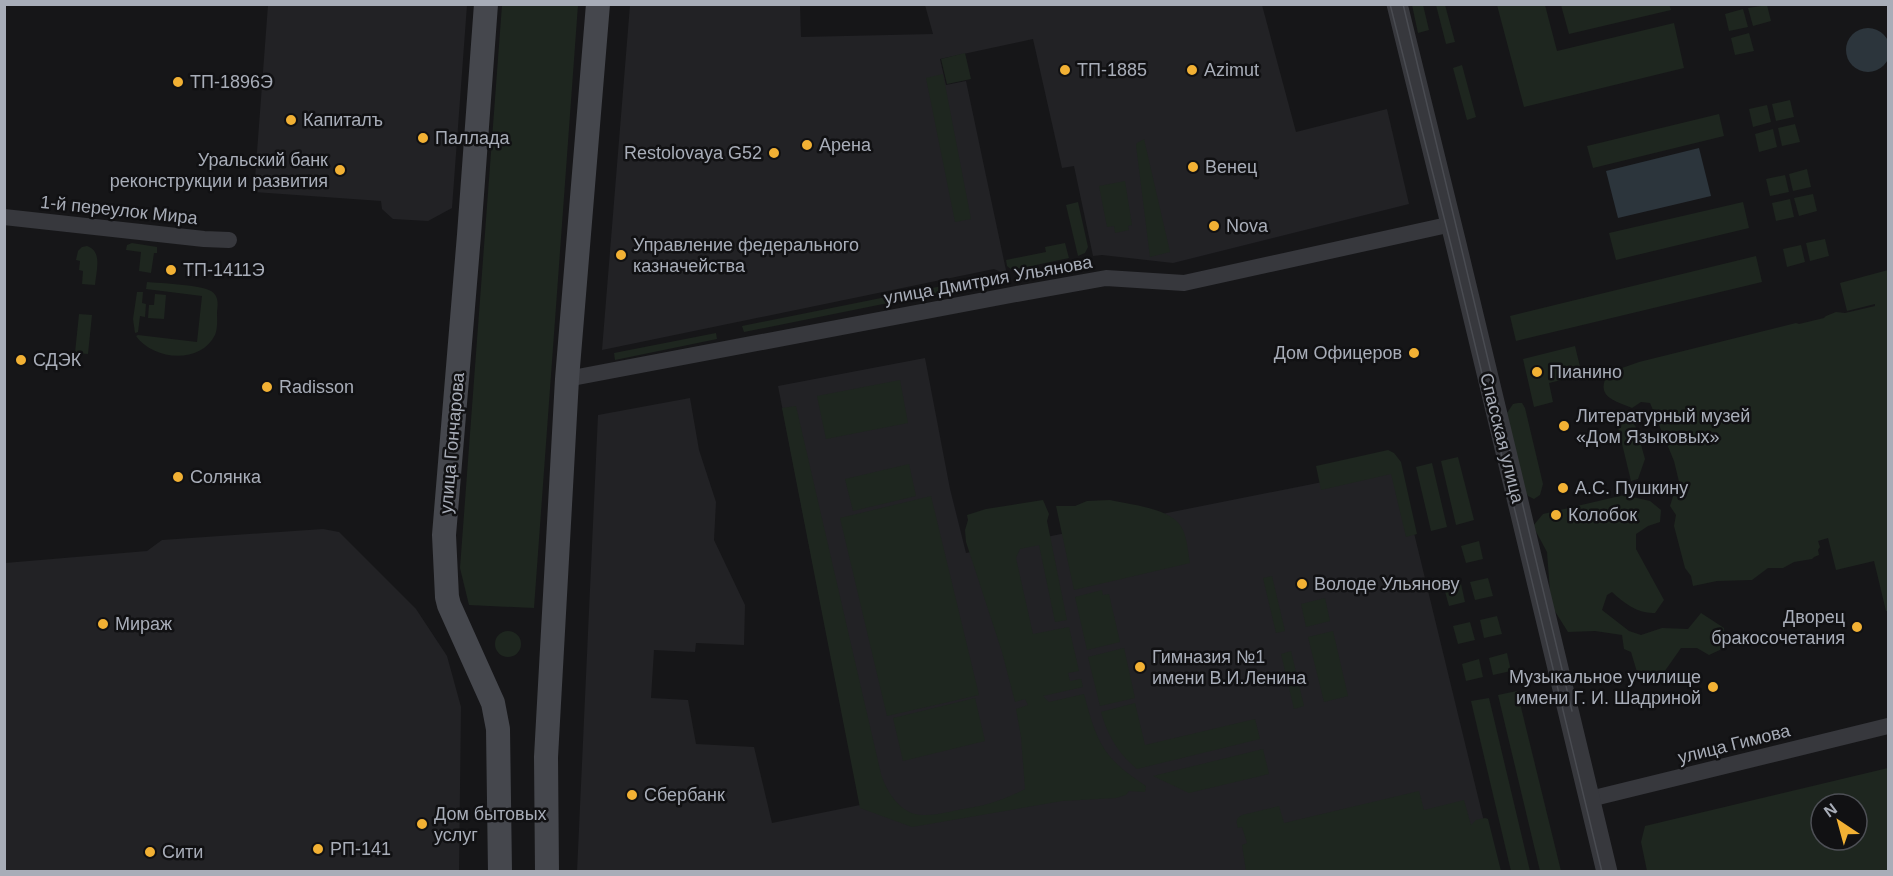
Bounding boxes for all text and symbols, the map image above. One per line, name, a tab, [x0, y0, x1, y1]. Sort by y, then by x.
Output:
place label: ТП-1885	[1077, 60, 1147, 80]
place label: Azimut	[1204, 60, 1259, 80]
marker: ТП-1885	[1058, 63, 1072, 77]
marker: Azimut	[1185, 63, 1199, 77]
place label: ТП-1896Э	[190, 72, 273, 92]
marker: ТП-1896Э	[171, 75, 185, 89]
place label: Капиталъ	[303, 110, 383, 130]
marker: Капиталъ	[284, 113, 298, 127]
place label: Паллада	[435, 128, 510, 148]
marker: Паллада	[416, 131, 430, 145]
place label: Арена	[819, 135, 872, 155]
marker: Арена	[800, 138, 814, 152]
place label: Restolovaya G52	[624, 143, 762, 163]
marker: Restolovaya G52	[767, 146, 781, 160]
place label: Уральский банк реконструкции и развития	[110, 150, 328, 191]
place label: Венец	[1205, 157, 1257, 177]
marker: Венец	[1186, 160, 1200, 174]
marker: Уральский банк реконструкции и развития	[333, 163, 347, 177]
street label: 1-й переулок Мира	[39, 192, 200, 228]
place label: Nova	[1226, 216, 1269, 236]
marker: Nova	[1207, 219, 1221, 233]
place label: Управление федерального казначейства	[633, 235, 859, 276]
marker: Управление федерального казначейства	[614, 248, 628, 262]
street label: улица Дмитрия Ульянова	[882, 252, 1095, 308]
place label: ТП-1411Э	[183, 260, 265, 280]
marker: ТП-1411Э	[164, 263, 178, 277]
place label: Дом Офицеров	[1274, 343, 1402, 363]
marker: Дом Офицеров	[1407, 346, 1421, 360]
place label: СДЭК	[33, 350, 82, 370]
marker: СДЭК	[14, 353, 28, 367]
place label: Пианино	[1549, 362, 1622, 382]
marker: Пианино	[1530, 365, 1544, 379]
street label: улица Гончарова	[436, 371, 468, 514]
street label: Спасская улица	[1476, 371, 1528, 506]
place label: Radisson	[279, 377, 354, 397]
marker: Radisson	[260, 380, 274, 394]
place label: Литературный музей «Дом Языковых»	[1576, 406, 1750, 447]
marker: Литературный музей «Дом Языковых»	[1557, 419, 1571, 433]
place label: Солянка	[190, 467, 262, 487]
marker: Солянка	[171, 470, 185, 484]
place label: А.С. Пушкину	[1575, 478, 1688, 498]
marker: А.С. Пушкину	[1556, 481, 1570, 495]
place label: Колобок	[1568, 505, 1637, 525]
marker: Колобок	[1549, 508, 1563, 522]
place label: Володе Ульянову	[1314, 574, 1459, 594]
marker: Володе Ульянову	[1295, 577, 1309, 591]
place label: Дворец бракосочетания	[1711, 607, 1845, 648]
place label: Мираж	[115, 614, 172, 634]
marker: Мираж	[96, 617, 110, 631]
marker: Дворец бракосочетания	[1850, 620, 1864, 634]
place label: Гимназия №1 имени В.И.Ленина	[1152, 647, 1307, 688]
marker: Гимназия №1 имени В.И.Ленина	[1133, 660, 1147, 674]
place label: Музыкальное училище имени Г. И. Шадриной	[1509, 667, 1701, 708]
marker: Музыкальное училище имени Г. И. Шадриной	[1706, 680, 1720, 694]
street label: улица Гимова	[1676, 720, 1793, 768]
place label: Сбербанк	[644, 785, 725, 805]
marker: Сбербанк	[625, 788, 639, 802]
north arrow	[1809, 792, 1869, 852]
text: N	[1821, 800, 1840, 821]
place label: Дом бытовых услуг	[434, 804, 547, 845]
marker: Дом бытовых услуг	[415, 817, 429, 831]
place label: РП-141	[330, 839, 391, 859]
place label: Сити	[162, 842, 203, 862]
marker: РП-141	[311, 842, 325, 856]
marker: Сити	[143, 845, 157, 859]

